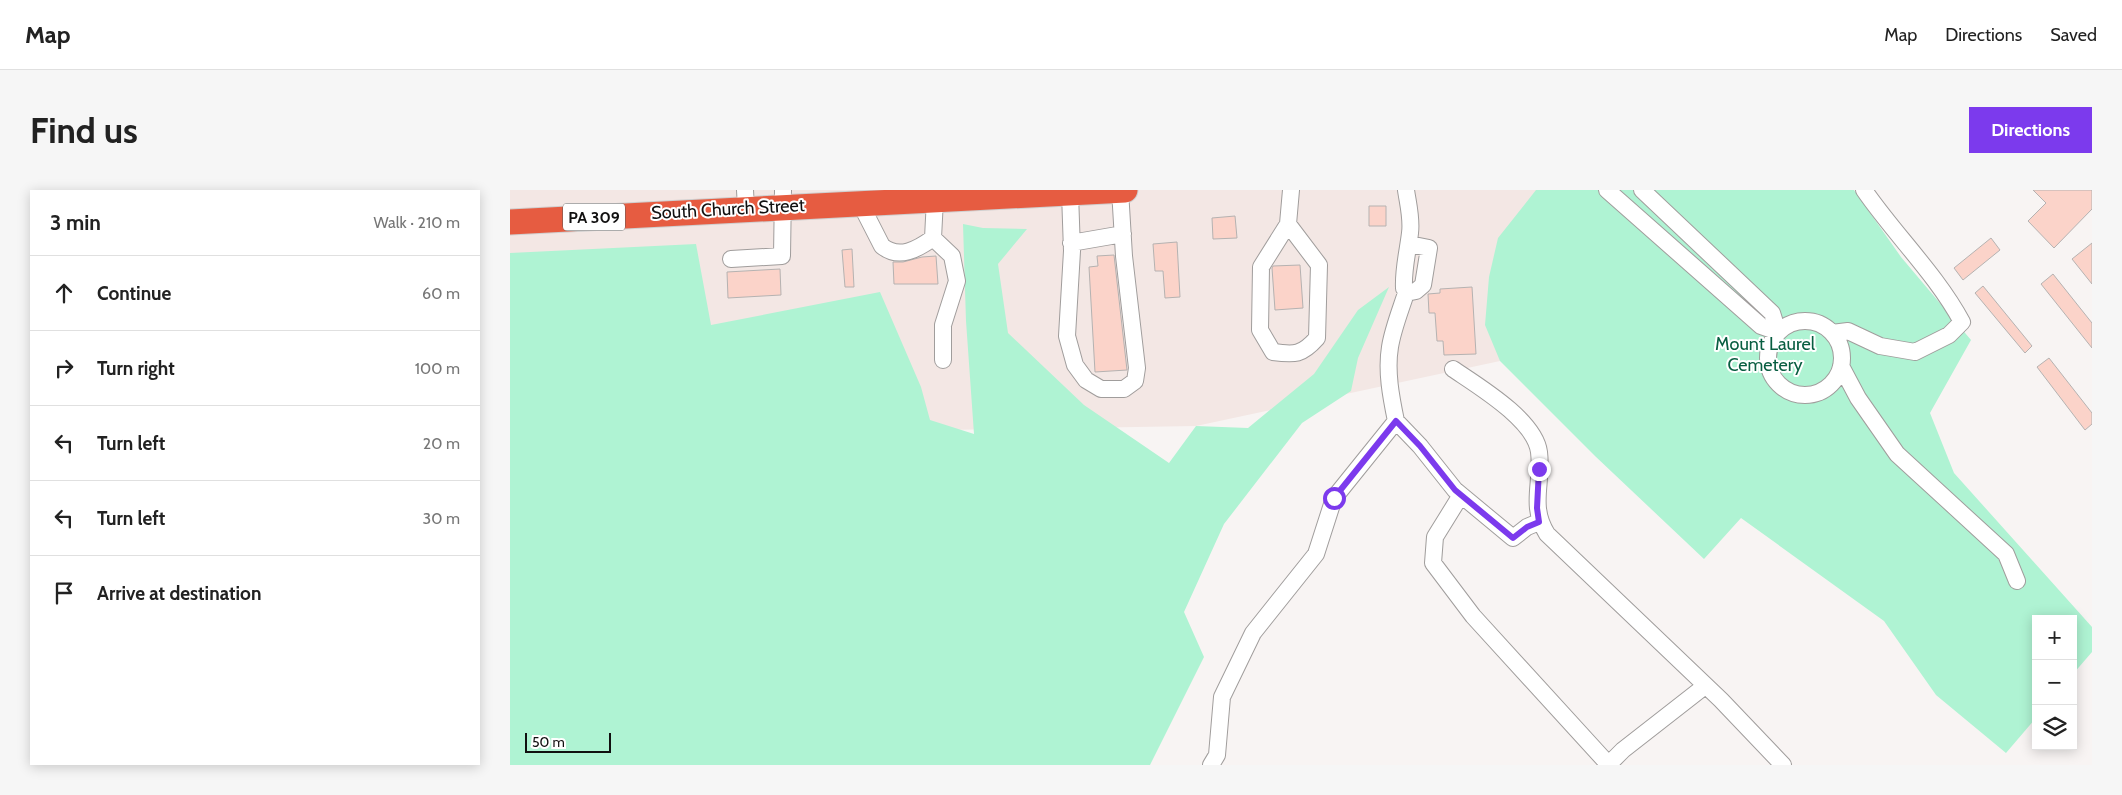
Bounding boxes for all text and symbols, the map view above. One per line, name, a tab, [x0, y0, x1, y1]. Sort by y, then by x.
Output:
text: Map	[25, 20, 71, 49]
text: Map	[1884, 24, 1917, 46]
text: Directions	[1945, 24, 2022, 46]
text: Saved	[2050, 24, 2097, 46]
button: Directions	[1969, 107, 2092, 153]
text: Find us	[30, 109, 138, 152]
street label: South Church Street	[651, 194, 805, 224]
road number: PA 309	[563, 204, 625, 231]
text: 3 min	[50, 210, 101, 235]
text: Walk · 210 m	[373, 213, 460, 232]
icon: ahead	[50, 279, 78, 307]
text: Continue	[97, 282, 171, 305]
text: 60 m	[422, 284, 460, 303]
park label: Mount Laurel Cemetery	[1715, 333, 1816, 376]
icon: right	[50, 354, 78, 382]
text: Turn right	[97, 357, 175, 380]
text: 100 m	[415, 359, 460, 378]
icon: left	[50, 429, 78, 457]
text: Turn left	[97, 432, 165, 455]
text: 20 m	[423, 434, 460, 453]
route end	[1528, 458, 1551, 481]
route start	[1323, 487, 1346, 510]
icon: left	[50, 504, 78, 532]
text: Turn left	[97, 507, 165, 530]
text: 30 m	[423, 509, 460, 528]
icon: arrive	[50, 579, 78, 607]
text: Arrive at destination	[97, 582, 261, 605]
map controls	[2032, 615, 2077, 750]
button: +	[2032, 615, 2077, 660]
button: −	[2032, 660, 2077, 705]
button: layers	[2032, 705, 2077, 750]
scale bar	[525, 730, 611, 753]
text: 50 m	[532, 733, 565, 751]

